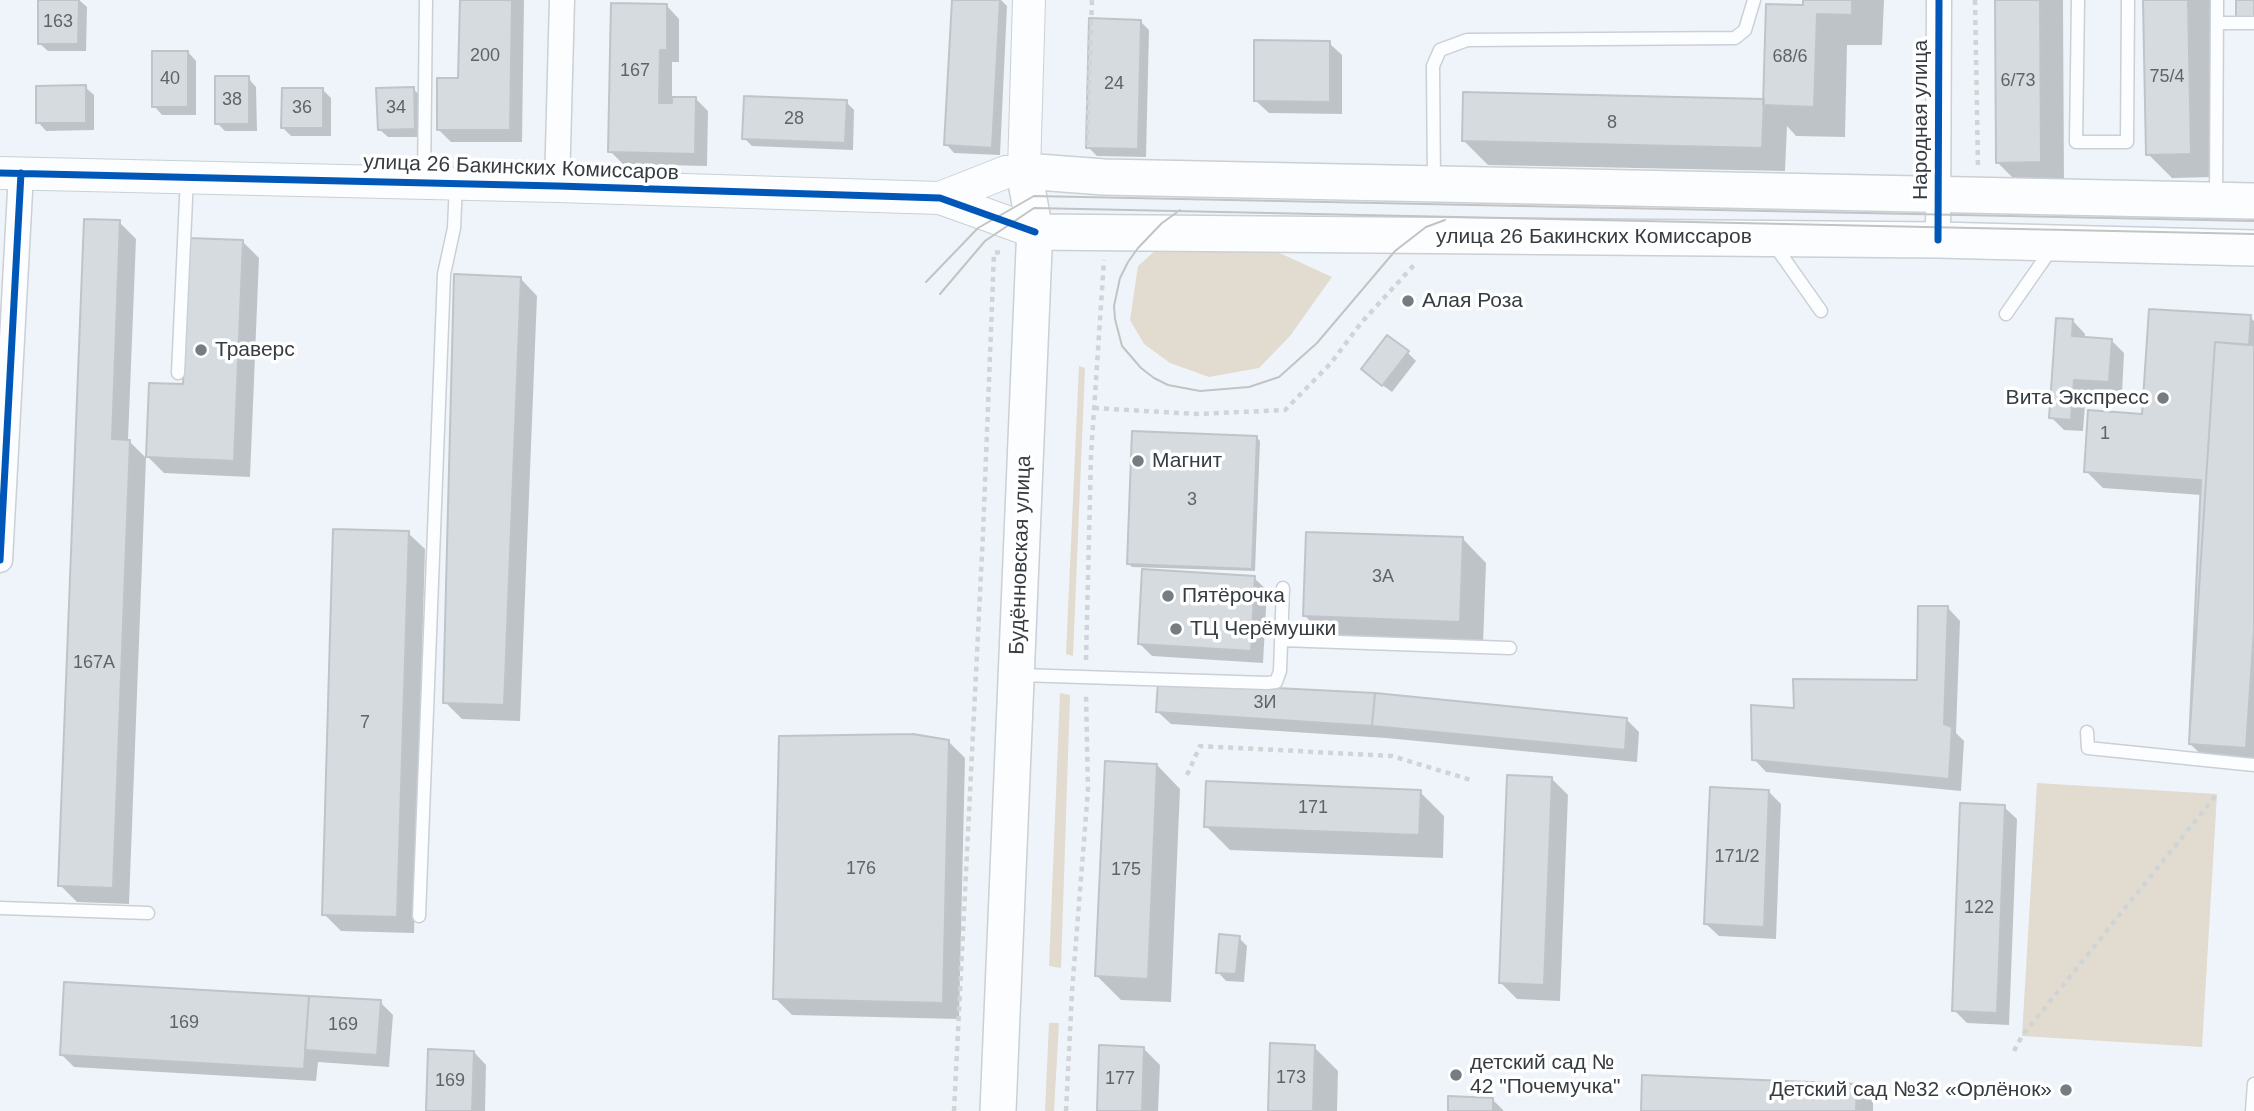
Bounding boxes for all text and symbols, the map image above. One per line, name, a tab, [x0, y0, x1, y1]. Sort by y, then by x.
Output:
house number: 163	[43, 11, 73, 33]
street label: Народная улица	[1908, 40, 1934, 200]
house number: 200	[470, 45, 500, 67]
house number: 68/6	[1772, 46, 1808, 68]
house number: 167	[620, 60, 650, 82]
house number: 75/4	[2149, 66, 2185, 88]
house number: 40	[160, 68, 180, 90]
house number: 6/73	[2000, 70, 2036, 92]
house number: 24	[1104, 73, 1124, 95]
house number: 38	[222, 89, 242, 111]
house number: 36	[292, 97, 312, 119]
house number: 34	[386, 97, 406, 119]
house number: 28	[784, 108, 804, 130]
house number: 8	[1607, 112, 1617, 134]
street label: улица 26 Бакинских Комиссаров	[363, 150, 679, 186]
street label: улица 26 Бакинских Комиссаров	[1436, 224, 1752, 250]
place label: Алая Роза	[1422, 288, 1523, 314]
marker: Алая Роза	[1400, 293, 1416, 309]
place label: Траверс	[215, 337, 295, 363]
marker: Траверс	[193, 342, 209, 358]
place label: Вита Экспресс	[2006, 385, 2149, 411]
marker: Вита Экспресс	[2155, 390, 2171, 406]
house number: 1	[2100, 423, 2110, 445]
place label: Магнит	[1152, 448, 1222, 474]
marker: Магнит	[1130, 453, 1146, 469]
street label: Будённовская улица	[1005, 455, 1037, 655]
house number: 3	[1187, 489, 1197, 511]
house number: 3А	[1372, 566, 1394, 588]
place label: Пятёрочка	[1182, 583, 1285, 609]
marker: Пятёрочка	[1160, 588, 1176, 604]
place label: ТЦ Черёмушки	[1190, 616, 1336, 642]
marker: ТЦ Черёмушки	[1168, 621, 1184, 637]
house number: 167А	[73, 652, 115, 674]
house number: 3И	[1254, 692, 1276, 714]
house number: 7	[360, 712, 370, 734]
house number: 171	[1298, 797, 1328, 819]
house number: 171/2	[1714, 846, 1760, 868]
house number: 176	[846, 858, 876, 880]
house number: 175	[1111, 859, 1141, 881]
house number: 122	[1964, 897, 1994, 919]
house number: 169	[169, 1012, 199, 1034]
house number: 169	[328, 1014, 358, 1036]
place label: детский сад № 42 "Почемучка"	[1470, 1050, 1620, 1100]
house number: 173	[1276, 1067, 1306, 1089]
marker: детский сад № 42 "Почемучка"	[1448, 1067, 1464, 1083]
house number: 177	[1105, 1068, 1135, 1090]
house number: 169	[435, 1070, 465, 1092]
place label: Детский сад №32 «Орлёнок»	[1769, 1077, 2052, 1103]
marker: Детский сад №32 «Орлёнок»	[2058, 1082, 2074, 1098]

